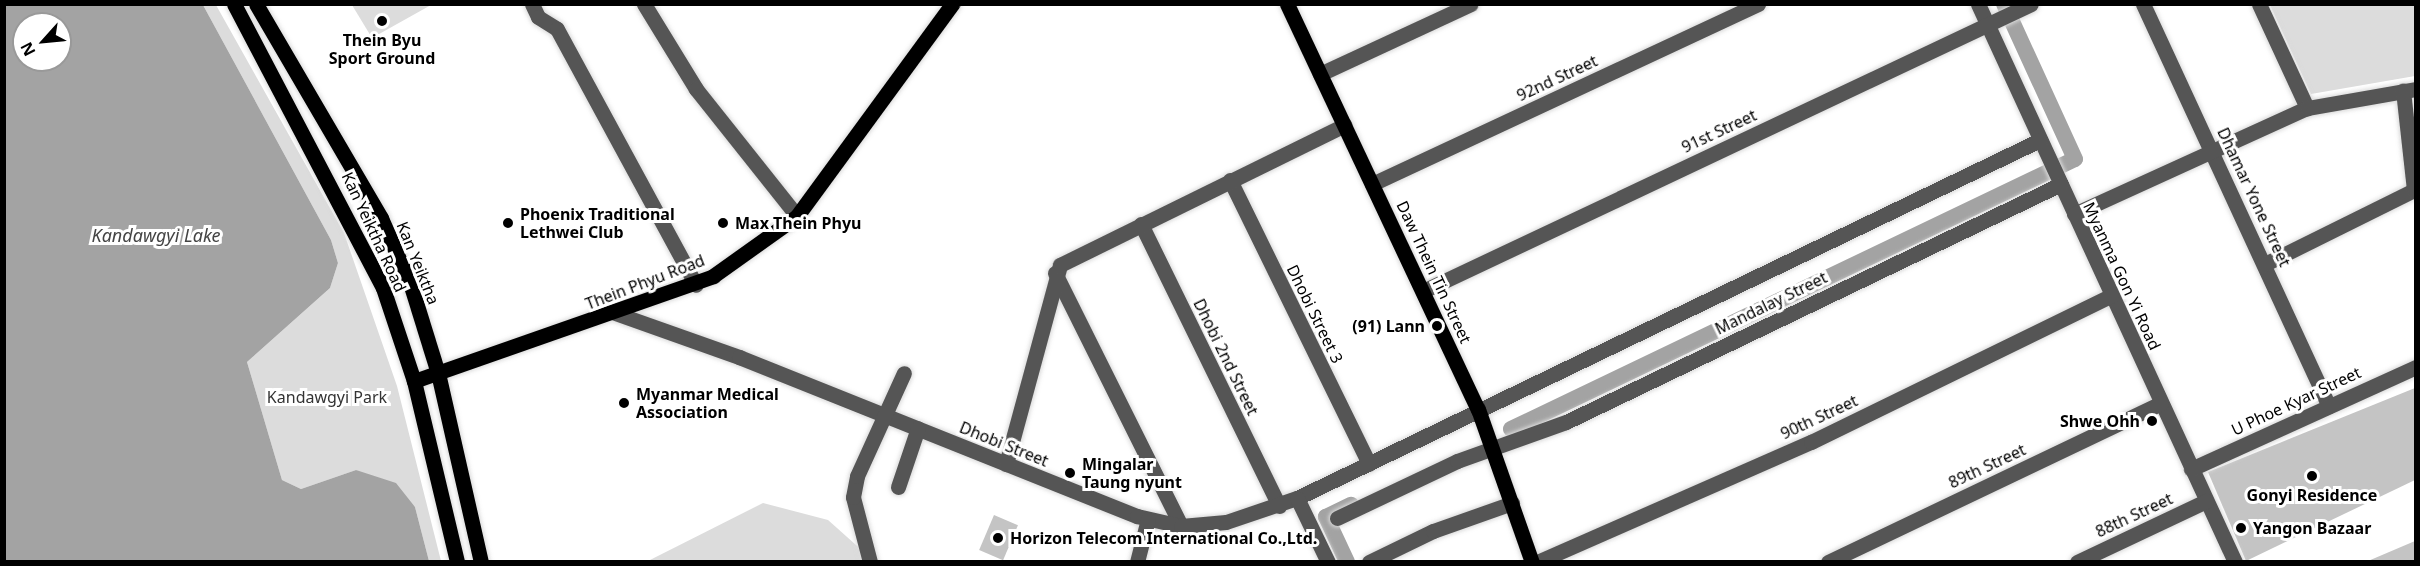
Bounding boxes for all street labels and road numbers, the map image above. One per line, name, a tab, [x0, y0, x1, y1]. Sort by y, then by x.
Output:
street label: 92nd Street	[1514, 51, 1600, 105]
street label: 91st Street	[1678, 105, 1760, 157]
street label: Dhamar Yone Street	[2213, 125, 2295, 269]
street label: Kan Yeiktha Road	[338, 169, 410, 295]
street label: Daw Thein Tin Street	[1393, 198, 1475, 346]
street label: Myanma Gon Yi Road	[2079, 199, 2165, 353]
street label: Kan Yeiktha	[393, 219, 443, 307]
street label: Thein Phyu Road	[583, 250, 707, 314]
street label: Dhobi Street 3	[1283, 262, 1347, 366]
street label: Mandalay Street	[1712, 268, 1830, 338]
street label: Dhobi 2nd Street	[1190, 296, 1262, 418]
street label: U Phoe Kyar Street	[2228, 363, 2364, 439]
street label: 90th Street	[1777, 391, 1861, 443]
street label: Dhobi Street	[957, 417, 1051, 471]
street label: 89th Street	[1945, 440, 2029, 492]
street label: 88th Street	[2092, 489, 2176, 541]

